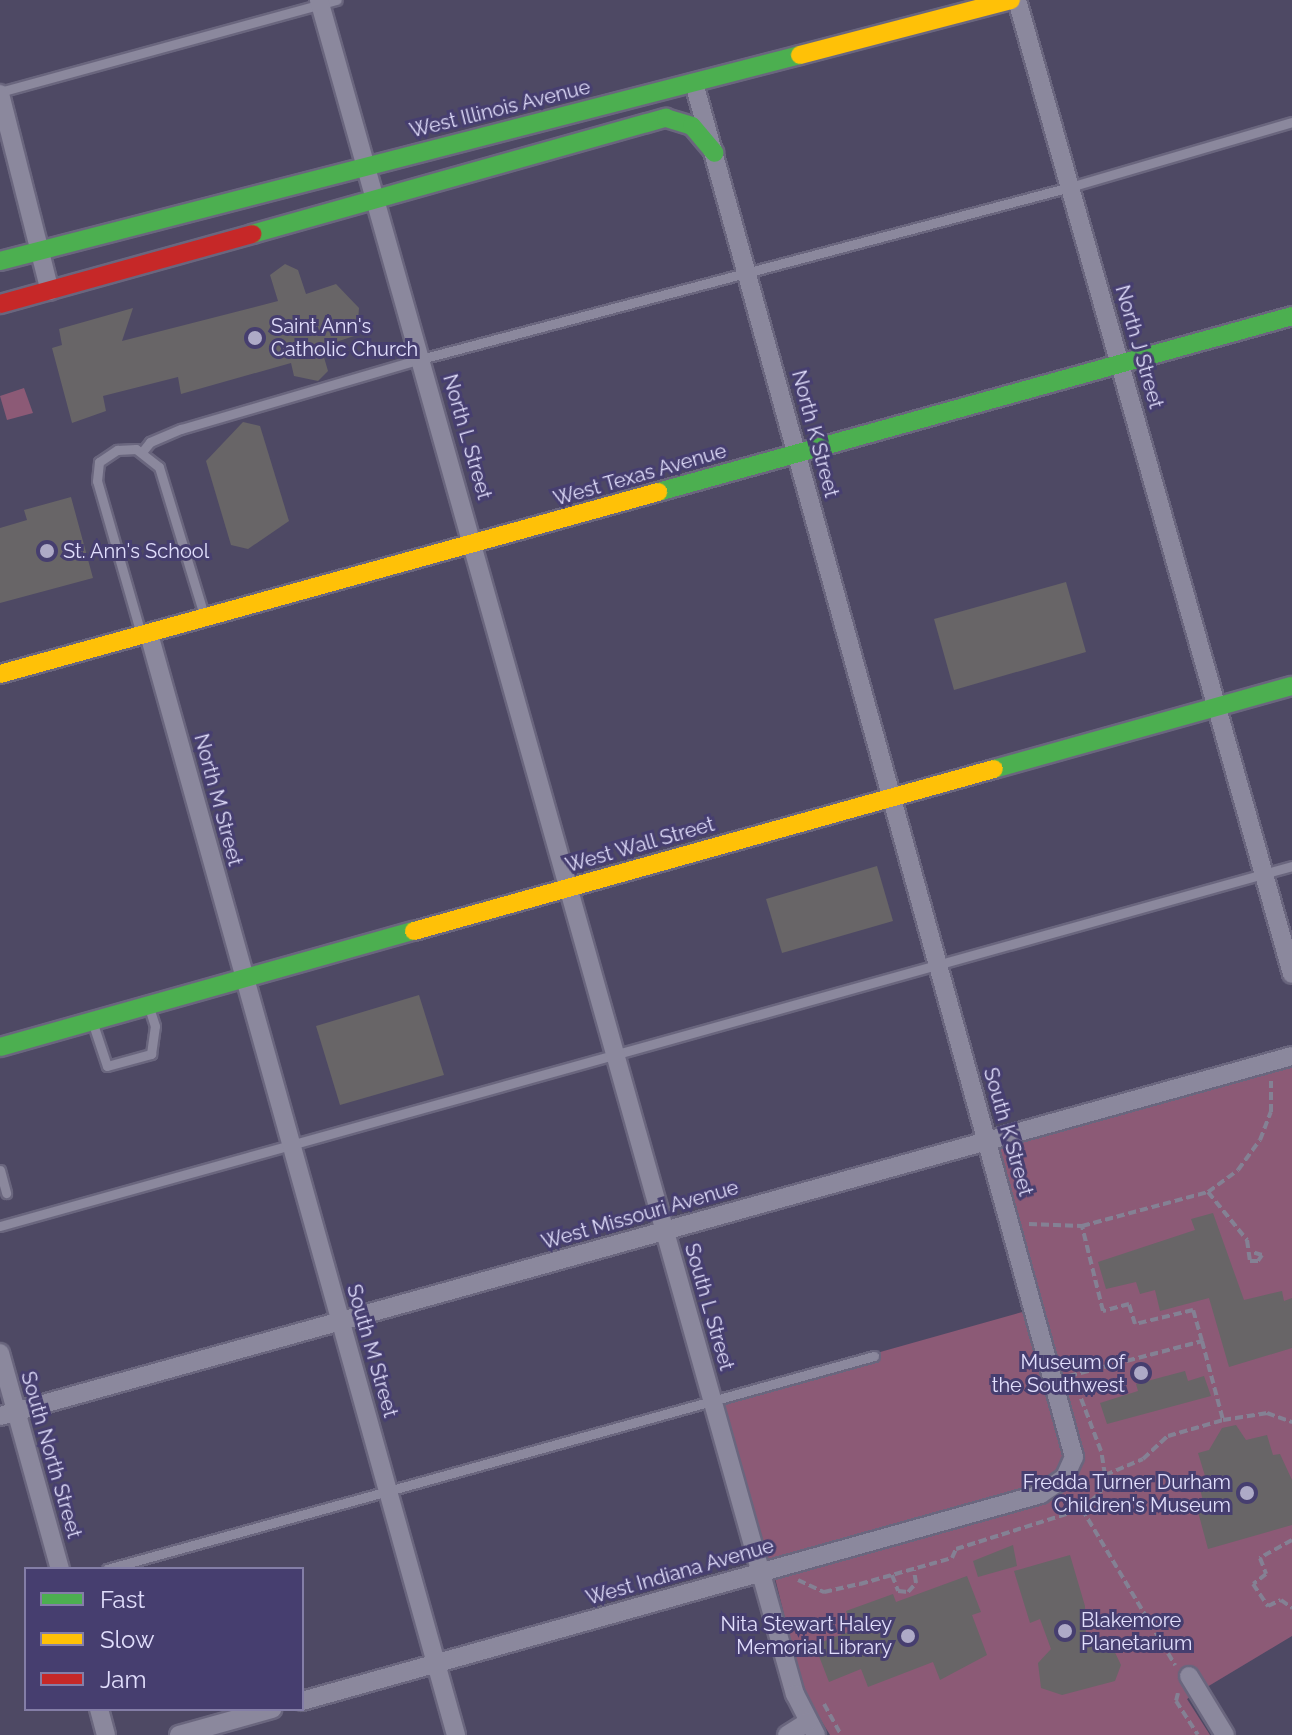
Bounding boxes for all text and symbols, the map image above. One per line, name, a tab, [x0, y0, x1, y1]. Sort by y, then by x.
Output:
street label: West Illinois Avenue	[407, 75, 593, 143]
street label: North J Street	[1110, 282, 1168, 412]
place label: Saint Ann's Catholic Church	[271, 314, 418, 361]
marker: Saint Ann's Catholic Church	[246, 329, 264, 347]
street label: North K Street	[786, 368, 844, 500]
street label: North L Street	[438, 371, 496, 503]
street label: West Texas Avenue	[550, 439, 730, 511]
place label: St. Ann's School	[63, 539, 210, 563]
marker: St. Ann's School	[38, 542, 56, 560]
street label: North M Street	[189, 731, 247, 869]
street label: West Wall Street	[562, 812, 718, 878]
street label: South K Street	[978, 1065, 1038, 1199]
street label: West Missouri Avenue	[538, 1175, 742, 1255]
street label: South L Street	[679, 1240, 739, 1374]
street label: South M Street	[342, 1282, 402, 1420]
place label: Museum of the Southwest	[992, 1350, 1125, 1397]
marker: Museum of the Southwest	[1132, 1364, 1150, 1382]
street label: South North Street	[16, 1369, 86, 1541]
place label: Fredda Turner Durham Children's Museum	[1022, 1470, 1231, 1517]
marker: Fredda Turner Durham Children's Museum	[1238, 1484, 1256, 1502]
street label: West Indiana Avenue	[583, 1534, 777, 1610]
legend	[24, 1567, 304, 1711]
text: Fast	[100, 1585, 145, 1614]
place label: Blakemore Planetarium	[1081, 1608, 1192, 1655]
place label: Nita Stewart Haley Memorial Library	[721, 1612, 892, 1659]
marker: Blakemore Planetarium	[1056, 1622, 1074, 1640]
text: Slow	[100, 1625, 154, 1654]
marker: Nita Stewart Haley Memorial Library	[899, 1627, 917, 1645]
text: Jam	[100, 1665, 146, 1694]

